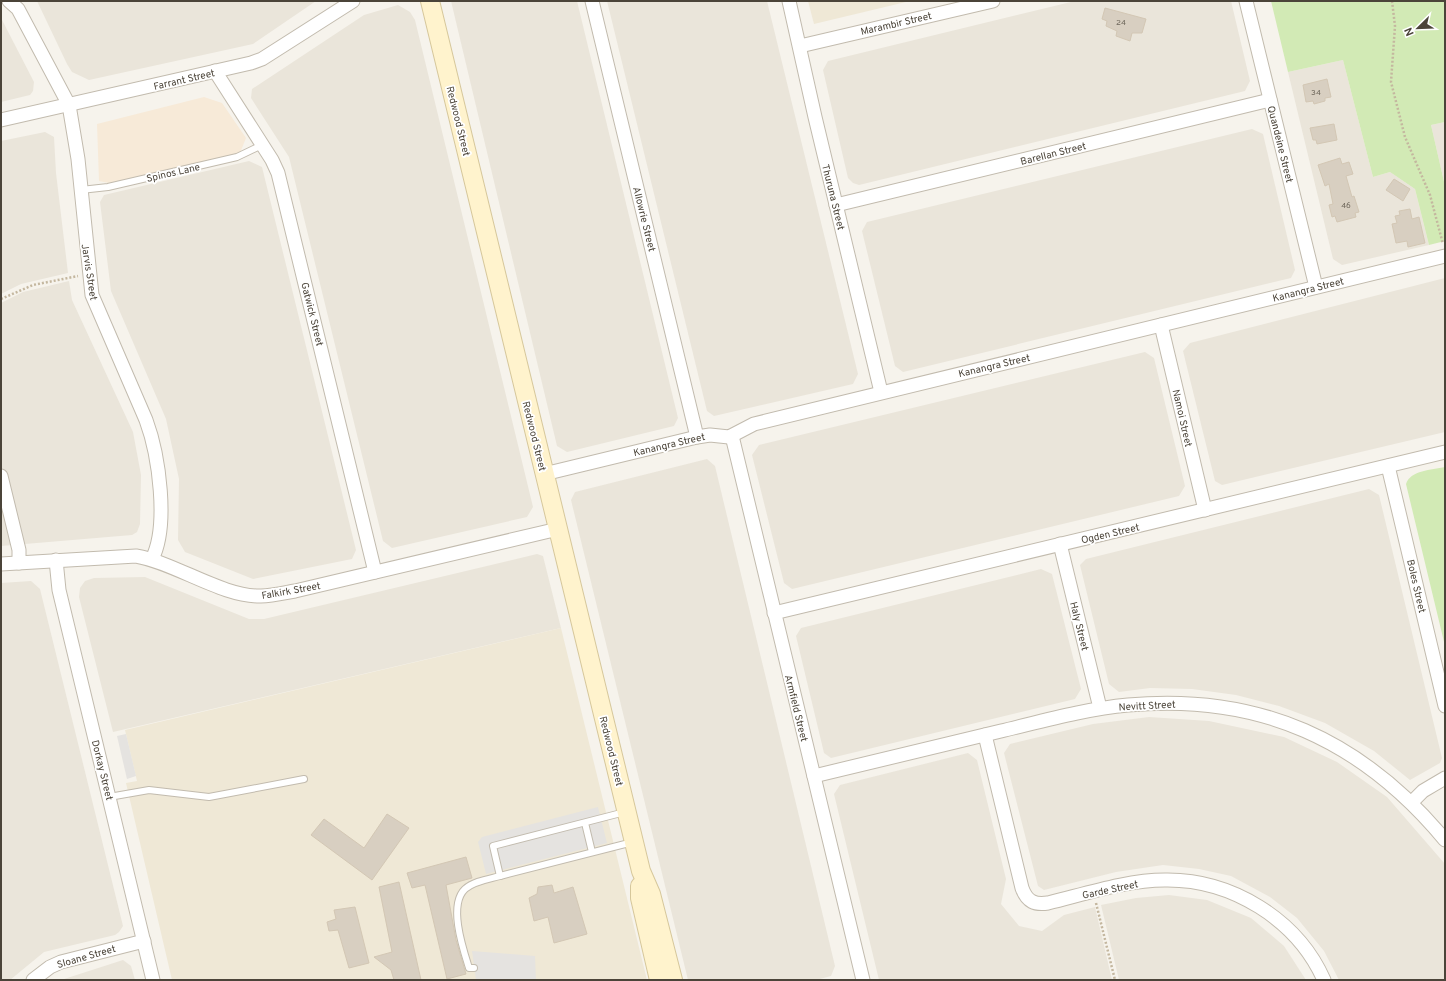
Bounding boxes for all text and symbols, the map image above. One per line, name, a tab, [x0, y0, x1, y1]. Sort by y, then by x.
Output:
north arrow	[1398, 8, 1438, 48]
street label: Marambir Street	[859, 10, 933, 39]
house number: 24	[1116, 18, 1126, 28]
text: N	[1402, 25, 1418, 38]
street label: Farrant Street	[153, 67, 216, 94]
street label: Redwood Street	[443, 85, 473, 158]
house number: 34	[1311, 88, 1321, 98]
street label: Quandeine Street	[1264, 105, 1295, 184]
street label: Barellan Street	[1019, 140, 1088, 169]
street label: Spinos Lane	[145, 161, 201, 186]
street label: Thuruna Street	[818, 163, 847, 232]
street label: Allowrie Street	[629, 186, 658, 253]
house number: 46	[1341, 201, 1351, 211]
street label: Jarvis Street	[78, 243, 99, 302]
street label: Kanangra Street	[1271, 275, 1346, 306]
street label: Gatwick Street	[297, 281, 326, 348]
street label: Kanangra Street	[957, 352, 1032, 381]
street label: Namoi Street	[1169, 388, 1195, 449]
street label: Redwood Street	[519, 400, 549, 473]
street label: Kanangra Street	[632, 431, 707, 460]
street label: Ogden Street	[1080, 521, 1141, 547]
street label: Boles Street	[1403, 558, 1428, 615]
street label: Falkirk Street	[261, 580, 322, 603]
street label: Haly Street	[1066, 601, 1091, 652]
street label: Armfield Street	[781, 674, 810, 743]
street label: Nevitt Street	[1118, 698, 1176, 714]
street label: Redwood Street	[596, 715, 626, 788]
street label: Dorkay Street	[88, 739, 115, 802]
street label: Garde Street	[1081, 878, 1140, 903]
street label: Sloane Street	[55, 943, 118, 972]

